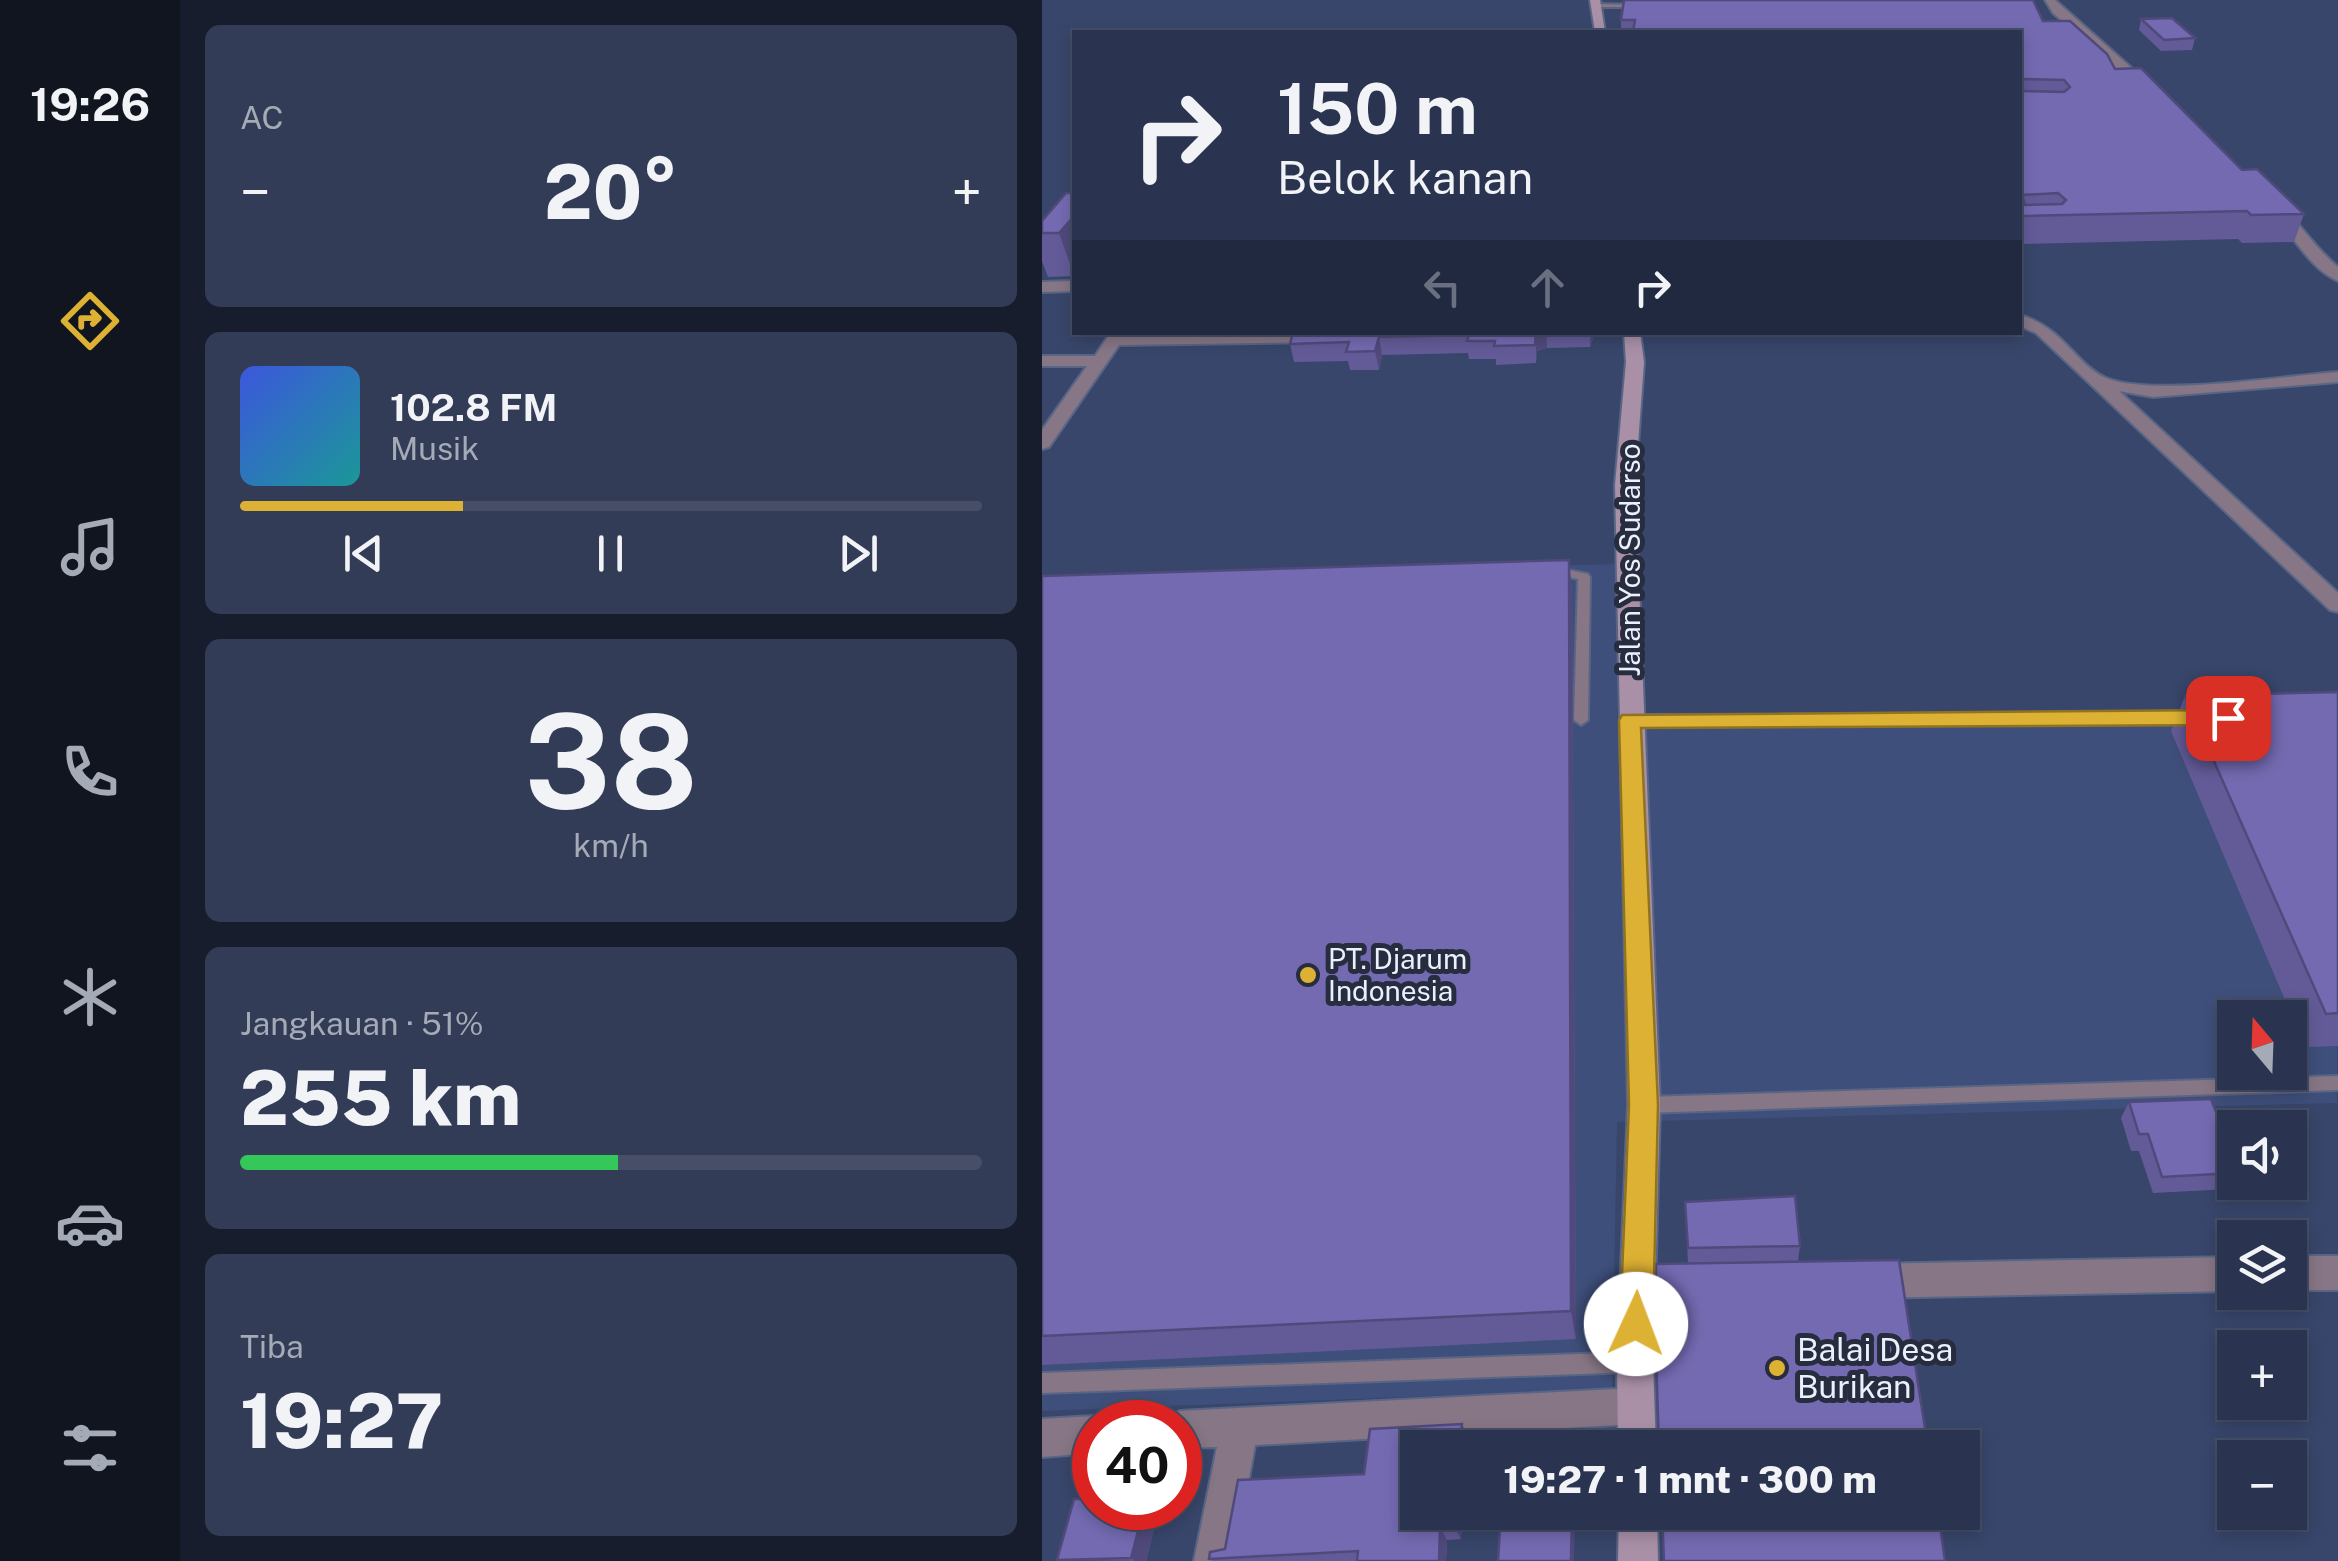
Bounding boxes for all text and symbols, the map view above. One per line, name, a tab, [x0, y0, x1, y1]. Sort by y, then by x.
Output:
text: 150 m	[1277, 67, 1478, 150]
icon: right	[1112, 70, 1242, 200]
text: 19:26	[30, 78, 150, 131]
text: AC	[240, 99, 284, 136]
text: 20°	[544, 148, 678, 236]
text: Belok kanan	[1277, 151, 1533, 204]
text: −	[240, 160, 271, 224]
text: +	[951, 160, 982, 224]
icon: left	[1415, 260, 1470, 315]
icon: ahead	[1520, 260, 1575, 315]
icon: right	[1625, 260, 1680, 315]
icon: directions	[55, 286, 125, 356]
text: 102.8 FM	[390, 385, 557, 430]
text: Musik	[390, 430, 479, 467]
street label: Jalan Yos Sudarso	[1613, 443, 1646, 677]
icon: music	[55, 512, 125, 582]
icon: previous	[336, 526, 391, 581]
icon: pause	[583, 526, 638, 581]
icon: next	[831, 526, 886, 581]
pin	[2186, 676, 2271, 761]
text: 38	[524, 686, 698, 838]
icon: arrive	[2201, 691, 2256, 746]
icon: phone	[55, 737, 125, 807]
text: km/h	[573, 827, 649, 864]
place label: PT. Djarum Indonesia	[1328, 942, 1467, 1007]
icon: climate	[55, 962, 125, 1032]
marker: PT. Djarum Indonesia	[1297, 964, 1319, 986]
north arrow	[2217, 1000, 2307, 1090]
map controls	[2217, 1000, 2307, 1530]
text: Jangkauan · 51%	[240, 1005, 484, 1042]
text: 255 km	[240, 1054, 521, 1142]
button: sound	[2217, 1110, 2307, 1200]
icon: car	[55, 1188, 125, 1258]
button: layers	[2217, 1220, 2307, 1310]
position arrow	[1584, 1272, 1688, 1376]
text: Tiba	[240, 1328, 304, 1365]
button: +	[2217, 1330, 2307, 1420]
place label: Balai Desa Burikan	[1797, 1331, 1953, 1405]
marker: Balai Desa Burikan	[1766, 1357, 1788, 1379]
text: 19:27	[240, 1377, 443, 1465]
speed limit sign: 40	[1072, 1400, 1202, 1530]
icon: filters	[55, 1413, 125, 1483]
button: −	[2217, 1440, 2307, 1530]
text: 19:27 · 1 mnt · 300 m	[1503, 1457, 1877, 1502]

